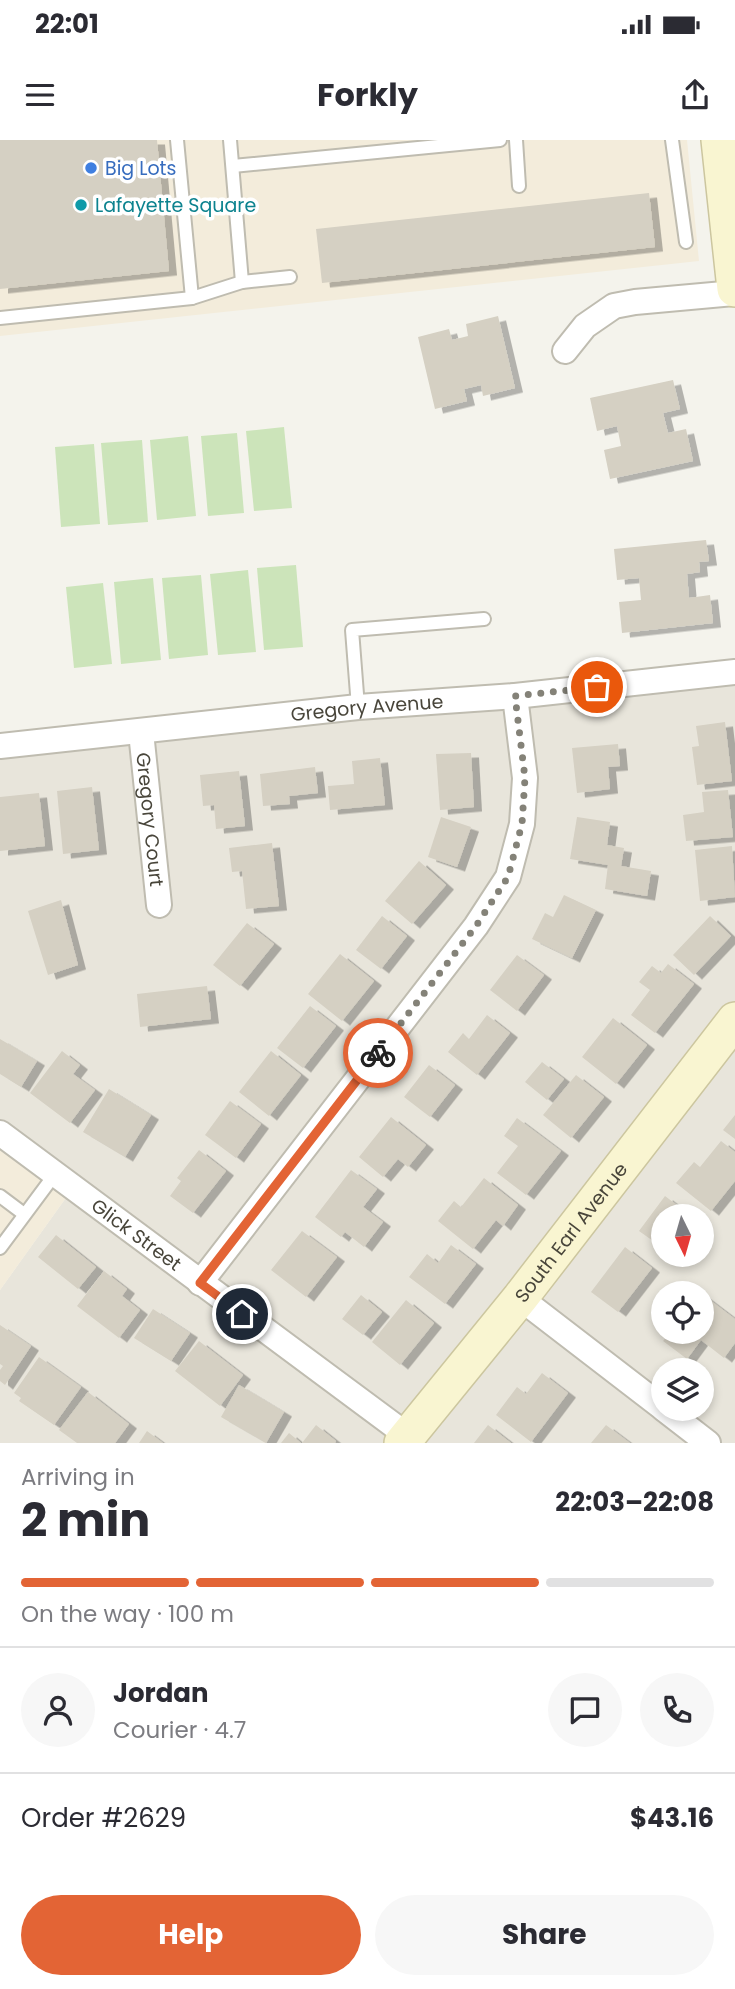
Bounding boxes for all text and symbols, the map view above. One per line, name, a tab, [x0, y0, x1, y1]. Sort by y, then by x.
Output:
text: 22:01	[35, 6, 99, 42]
text: Forkly	[317, 72, 418, 117]
icon: menu	[21, 76, 59, 114]
icon: share	[676, 76, 714, 114]
place label: Big Lots	[105, 155, 176, 182]
marker: Big Lots	[83, 160, 99, 176]
place label: Lafayette Square	[95, 192, 256, 219]
marker: Lafayette Square	[73, 197, 89, 213]
pin	[567, 657, 627, 717]
icon: bag	[578, 668, 616, 706]
street label: Gregory Avenue	[289, 688, 444, 728]
street label: Gregory Court	[129, 751, 170, 888]
courier	[343, 1018, 413, 1088]
icon: bike	[359, 1034, 397, 1072]
street label: South Earl Avenue	[508, 1157, 634, 1308]
street label: Glick Street	[85, 1192, 187, 1277]
north arrow	[651, 1204, 714, 1267]
map controls	[651, 1204, 714, 1421]
button: locate	[651, 1281, 714, 1344]
pin	[212, 1284, 272, 1344]
icon: home	[223, 1295, 261, 1333]
button: layers	[651, 1358, 714, 1421]
text: Arriving in	[21, 1461, 135, 1493]
text: 22:03–22:08	[555, 1484, 714, 1520]
text: 2 min	[21, 1488, 150, 1552]
text: On the way · 100 m	[21, 1598, 234, 1630]
button: person	[21, 1673, 95, 1747]
button: chat	[548, 1673, 622, 1747]
button: phone	[640, 1673, 714, 1747]
text: Jordan	[113, 1675, 209, 1711]
text: Courier · 4.7	[113, 1714, 246, 1746]
text: Order #2629	[21, 1800, 186, 1836]
text: $43.16	[630, 1800, 714, 1836]
button: Help	[21, 1895, 361, 1975]
button: Share	[375, 1895, 714, 1975]

